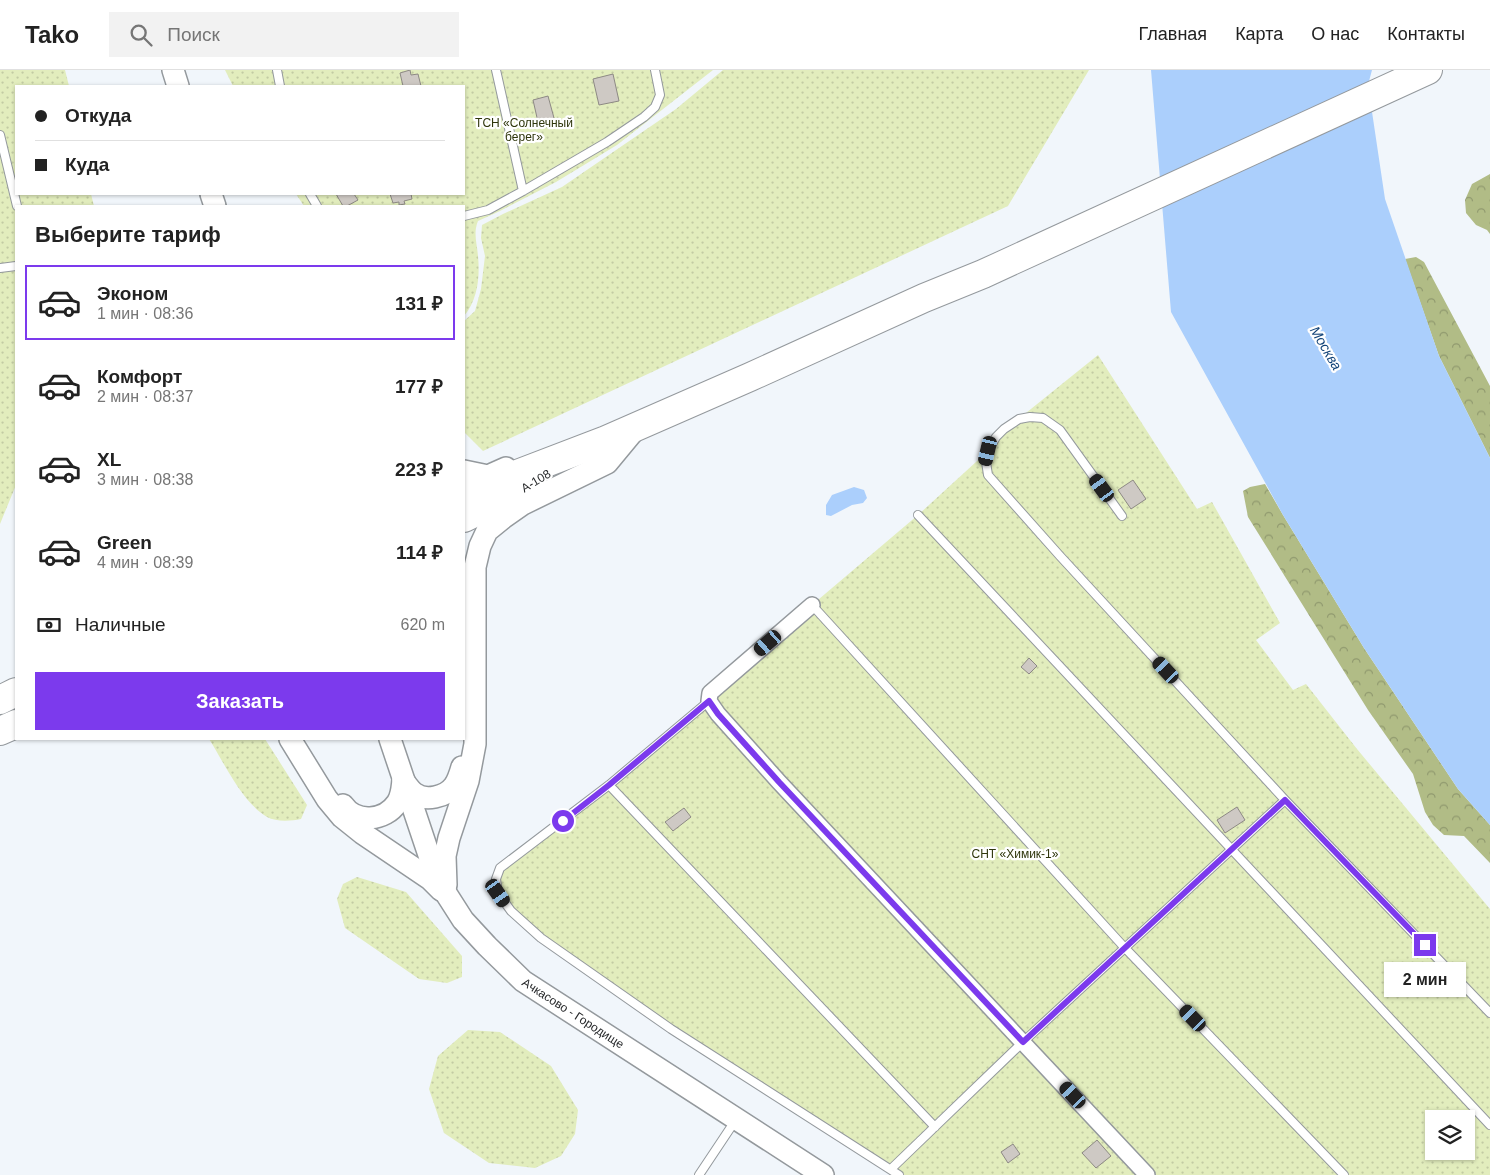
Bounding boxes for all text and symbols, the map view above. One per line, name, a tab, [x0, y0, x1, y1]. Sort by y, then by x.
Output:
search box	[109, 12, 459, 57]
text: Tako	[25, 21, 79, 48]
icon: search	[127, 21, 155, 49]
text: Поиск	[167, 24, 220, 45]
text: Главная	[1139, 24, 1207, 44]
text: Карта	[1235, 24, 1283, 44]
text: О нас	[1311, 24, 1359, 44]
text: Контакты	[1387, 24, 1465, 44]
text: Откуда	[65, 105, 131, 126]
park label: ТСН «Солнечный берег»	[475, 116, 573, 144]
text: Куда	[65, 154, 109, 175]
text: Выберите тариф	[35, 222, 221, 247]
icon: car	[37, 280, 82, 325]
text: Эконом	[97, 283, 168, 304]
text: 131 ₽	[395, 293, 443, 314]
text: 1 мин · 08:36	[97, 305, 193, 322]
water label: Москва	[1307, 323, 1345, 373]
icon: car	[37, 363, 82, 408]
text: Комфорт	[97, 366, 182, 387]
text: 177 ₽	[395, 376, 443, 397]
text: 2 мин · 08:37	[97, 388, 193, 405]
car	[977, 435, 998, 467]
icon: car	[37, 446, 82, 491]
text: XL	[97, 449, 121, 470]
text: 223 ₽	[395, 459, 443, 480]
street label: А-108	[519, 467, 554, 495]
text: 3 мин · 08:38	[97, 471, 193, 488]
car	[1087, 471, 1116, 505]
icon: car	[37, 529, 82, 574]
text: Green	[97, 532, 152, 553]
text: 114 ₽	[396, 542, 443, 563]
text: 4 мин · 08:39	[97, 554, 193, 571]
icon: cash	[35, 611, 63, 639]
text: Наличные	[75, 614, 166, 635]
text: 620 m	[401, 616, 445, 633]
car	[751, 627, 784, 659]
car	[1150, 654, 1181, 686]
button: Заказать	[35, 672, 445, 730]
route start	[552, 810, 574, 832]
park label: СНТ «Химик-1»	[972, 847, 1059, 861]
car	[483, 876, 512, 910]
route end	[1414, 934, 1436, 956]
callout: 2 мин	[1384, 962, 1466, 998]
text: 2 мин	[1403, 971, 1447, 988]
street label: Ачкасово - Городище	[519, 975, 627, 1052]
car	[1177, 1002, 1208, 1034]
car	[1057, 1079, 1088, 1111]
map controls	[1425, 1110, 1475, 1160]
button: layers	[1425, 1110, 1475, 1160]

